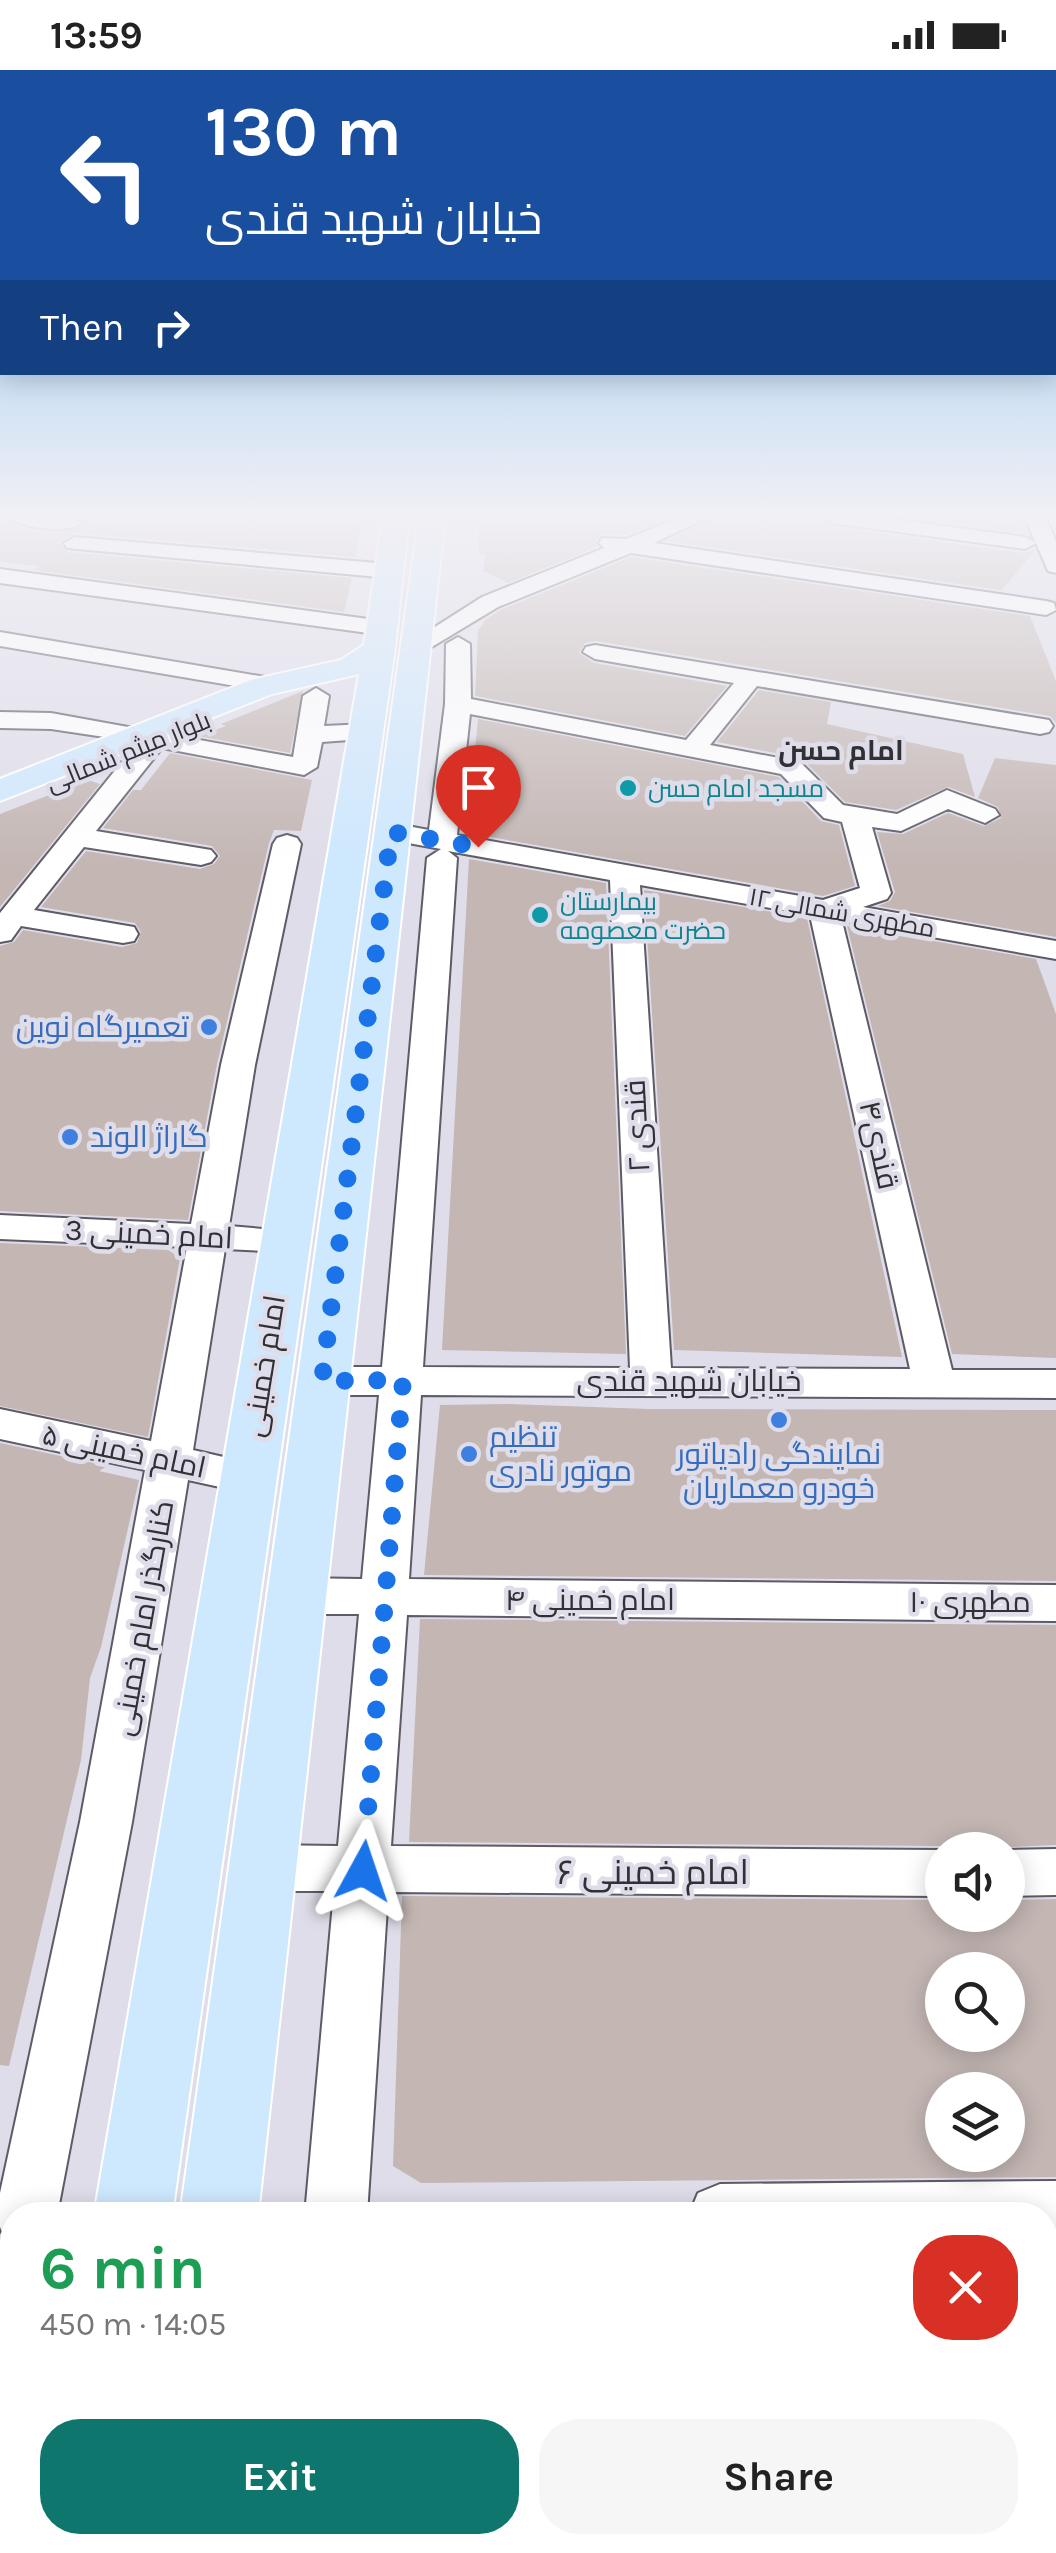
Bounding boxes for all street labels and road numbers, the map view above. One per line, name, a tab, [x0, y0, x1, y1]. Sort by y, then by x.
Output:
street label: بلوار میثم شمالی	[42, 705, 216, 800]
street label: مطهری شمالی ۱۲	[747, 882, 937, 943]
street label: قندی ۲	[617, 1079, 657, 1173]
street label: قندی۴	[851, 1097, 907, 1193]
street label: امام خمینی 3	[64, 1212, 234, 1258]
street label: امام خمینی	[235, 1292, 295, 1440]
street label: خیابان شهید قندی	[577, 1363, 801, 1399]
street label: امام خمینی ۵	[38, 1416, 209, 1488]
street label: کنارگذر امام خمینی	[105, 1497, 183, 1739]
street label: امام خمینی ۴	[505, 1582, 675, 1620]
street label: مطهری ۱۰	[909, 1584, 1031, 1620]
street label: امام خمینی ۶	[557, 1852, 749, 1896]

